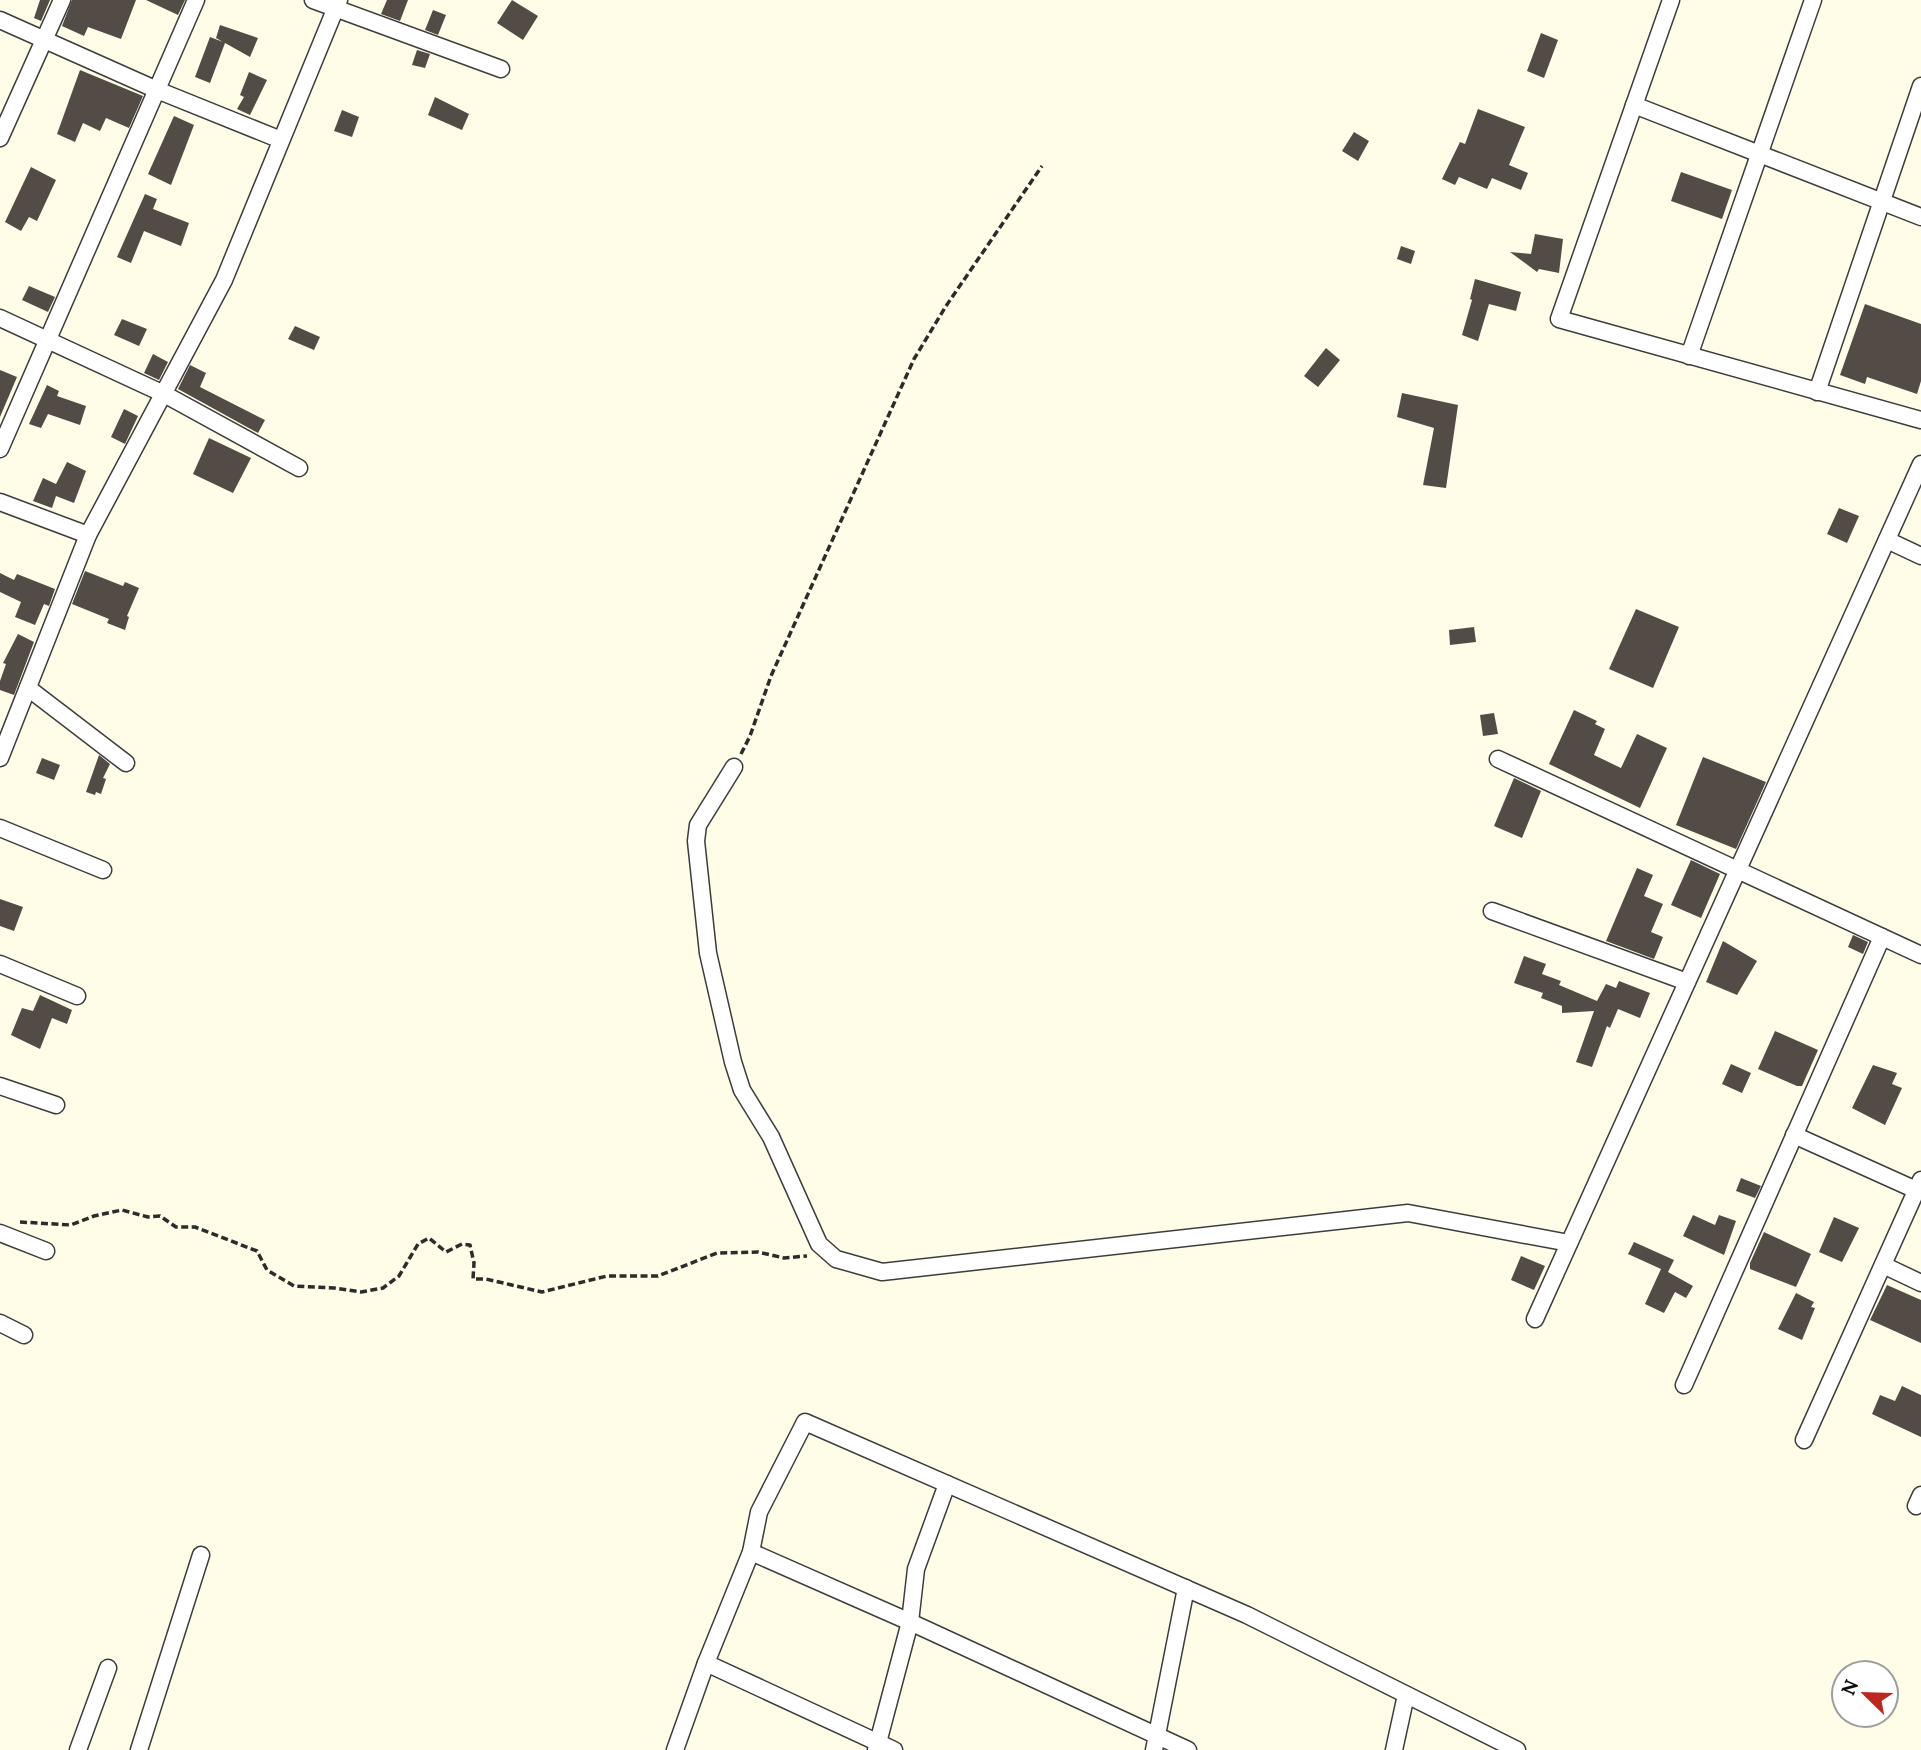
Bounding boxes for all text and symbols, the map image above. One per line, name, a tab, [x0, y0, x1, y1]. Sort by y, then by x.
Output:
north arrow	[1830, 1659, 1900, 1729]
text: N	[1835, 1676, 1863, 1699]

